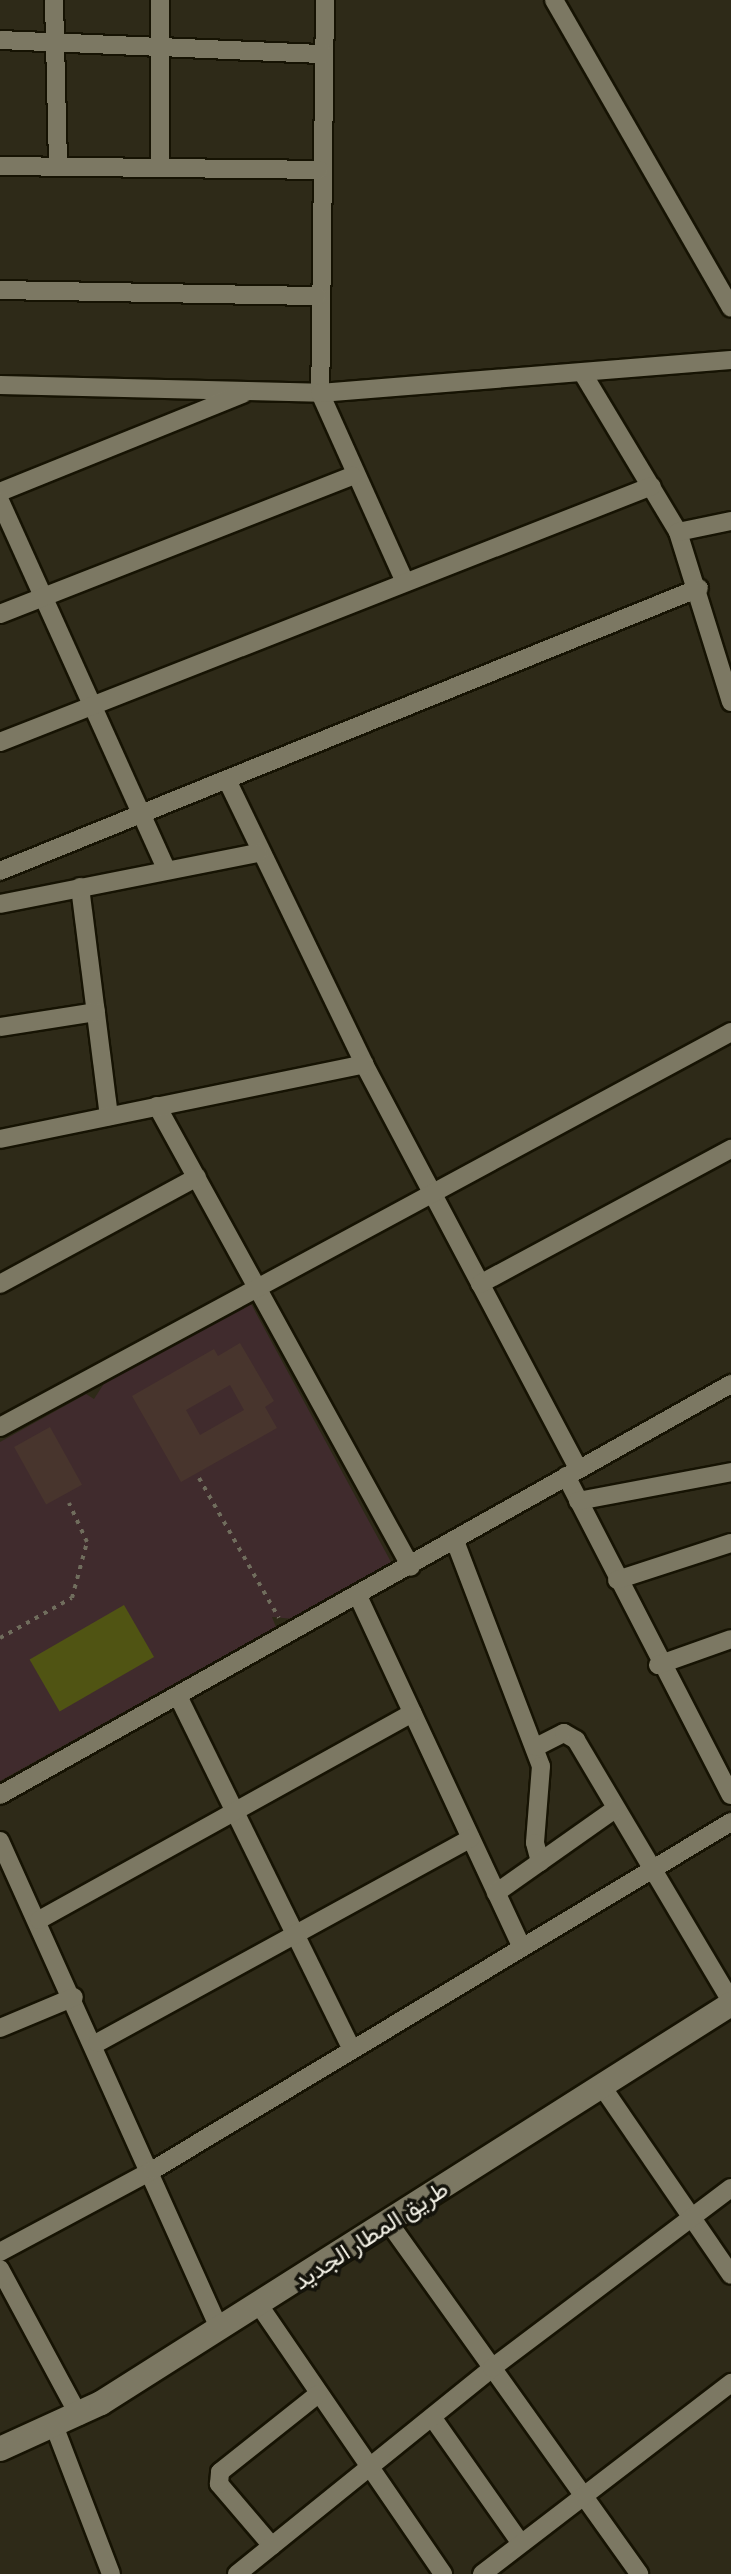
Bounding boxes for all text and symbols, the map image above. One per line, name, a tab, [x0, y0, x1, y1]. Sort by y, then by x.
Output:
street label: طريق المطار الجديد	[287, 2173, 453, 2295]

